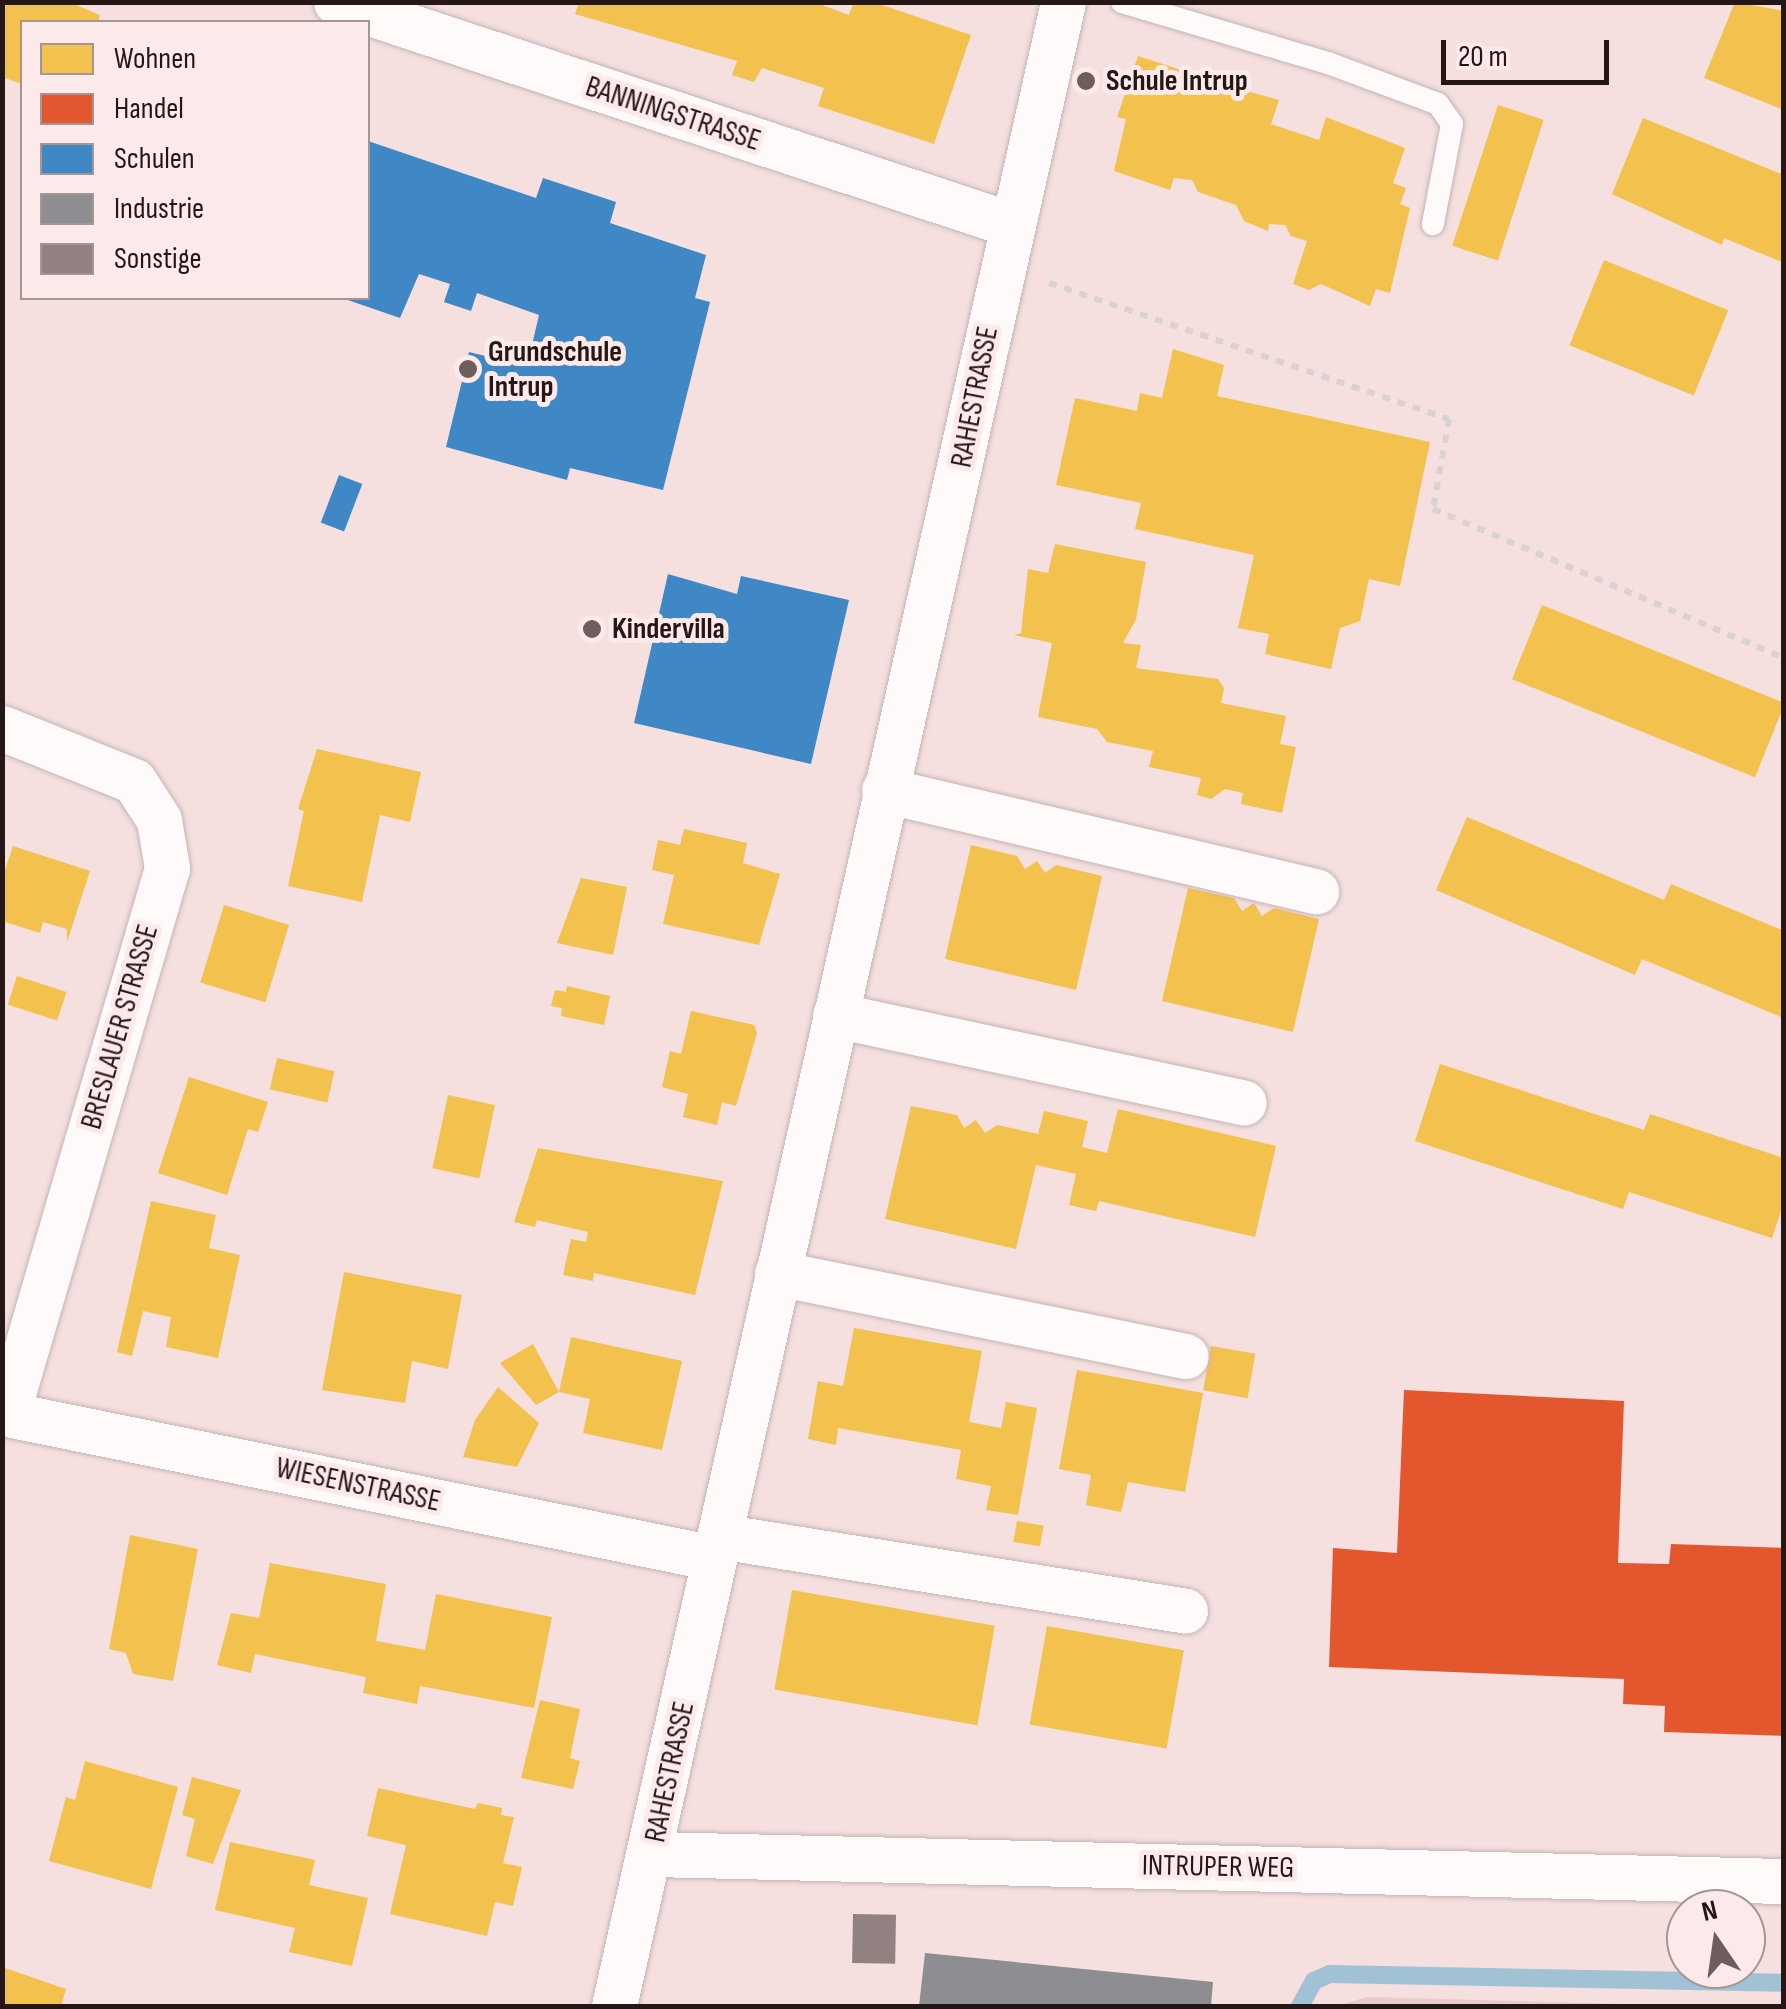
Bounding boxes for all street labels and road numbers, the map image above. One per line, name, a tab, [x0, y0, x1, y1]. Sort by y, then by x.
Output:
street label: BANNINGSTRASSE	[581, 69, 765, 159]
street label: RAHESTRASSE	[944, 323, 1006, 471]
street label: BRESLAUER STRASSE	[74, 921, 166, 1133]
street label: WIESENSTRASSE	[272, 1450, 444, 1520]
street label: RAHESTRASSE	[638, 1698, 702, 1846]
street label: INTRUPER WEG	[1142, 1848, 1294, 1886]

